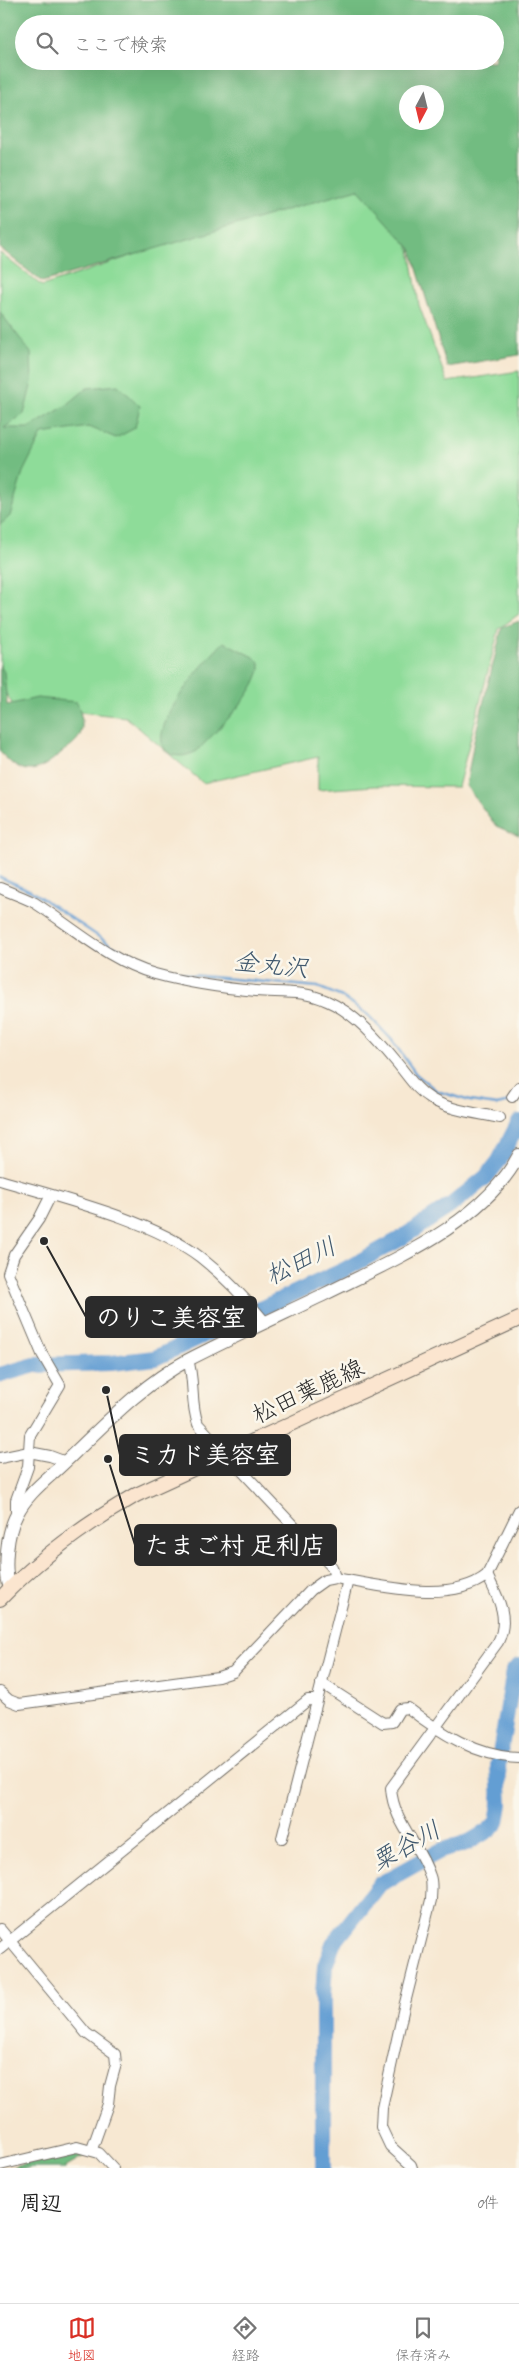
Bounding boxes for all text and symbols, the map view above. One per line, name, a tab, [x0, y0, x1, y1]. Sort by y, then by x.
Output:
search box	[15, 15, 504, 70]
icon: search	[33, 29, 61, 57]
text: ここで検索	[73, 33, 168, 57]
north arrow	[399, 85, 444, 130]
water label: 金丸沢	[232, 945, 311, 985]
water label: 松田川	[260, 1230, 342, 1292]
callout: のりこ美容室	[86, 1297, 256, 1337]
text: のりこ美容室	[96, 1302, 246, 1334]
street label: 松田葉鹿線	[247, 1352, 369, 1430]
callout: ミカド美容室	[120, 1435, 290, 1475]
text: ミカド美容室	[130, 1439, 280, 1471]
callout: たまご村 足利店	[135, 1525, 336, 1565]
text: たまご村 足利店	[144, 1530, 326, 1562]
water label: 粟谷川	[365, 1814, 447, 1878]
text: 周辺	[20, 2190, 62, 2216]
text: 0件	[476, 2193, 499, 2213]
tab: 地図	[68, 2314, 96, 2364]
tab: 経路	[231, 2314, 259, 2364]
tab: 保存済み	[395, 2314, 451, 2364]

